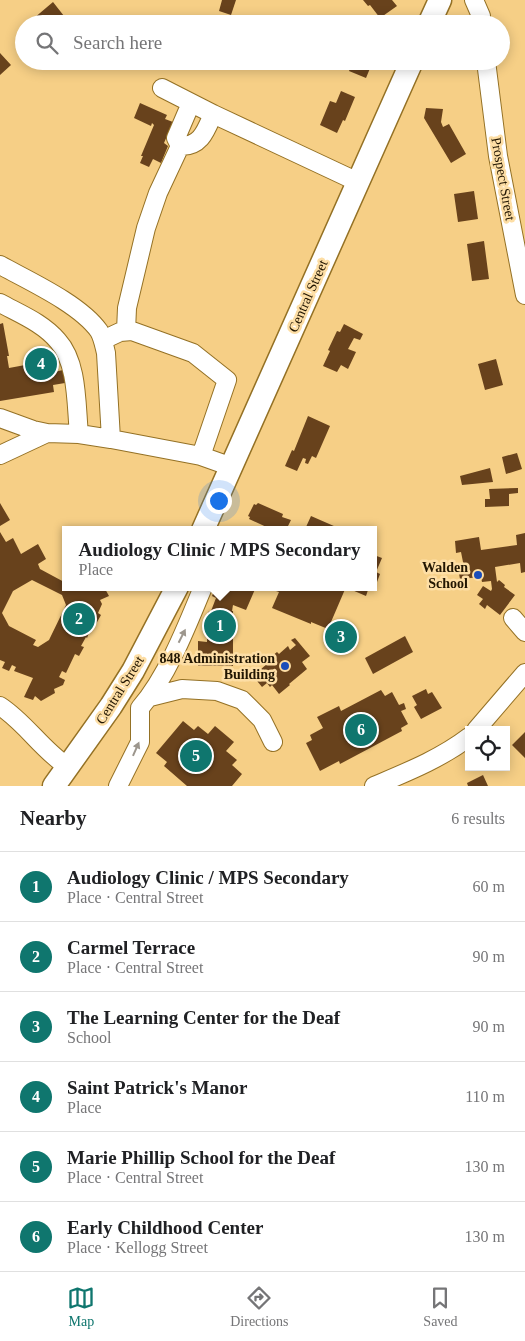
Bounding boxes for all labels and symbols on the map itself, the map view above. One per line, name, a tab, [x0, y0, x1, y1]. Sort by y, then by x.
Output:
street label: Prospect Street	[488, 136, 518, 222]
street label: Central Street	[285, 258, 331, 334]
pin: 4	[25, 345, 57, 383]
your location	[206, 488, 232, 514]
place label: Walden School	[422, 560, 468, 591]
marker: Walden School	[472, 569, 484, 581]
pin: 2	[63, 600, 95, 638]
pin: 1	[204, 607, 236, 645]
pin: 3	[325, 618, 357, 656]
one-way arrow	[178, 629, 186, 644]
place label: 848 Administration Building	[159, 651, 275, 682]
street label: Central Street	[93, 653, 147, 727]
marker: 848 Administration Building	[279, 660, 291, 672]
pin: 6	[345, 711, 377, 749]
pin: 5	[180, 737, 212, 775]
one-way arrow	[133, 742, 141, 756]

